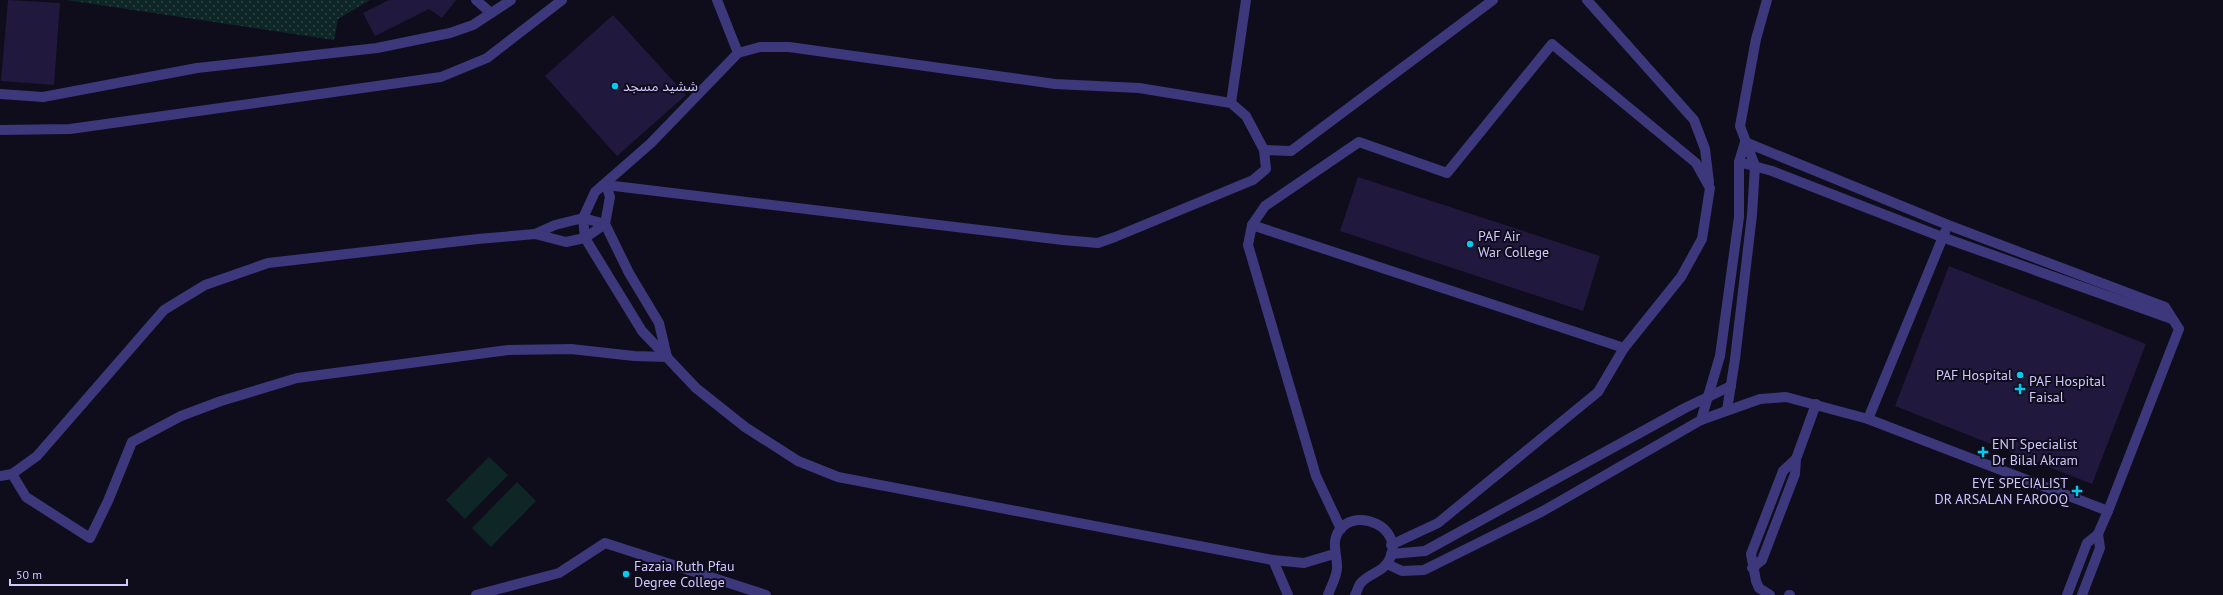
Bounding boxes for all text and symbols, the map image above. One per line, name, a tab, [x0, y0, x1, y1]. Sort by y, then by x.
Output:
place label: ششید مسجد	[623, 77, 698, 95]
marker: ششید مسجد	[610, 81, 620, 91]
place label: PAF Air War College	[1478, 227, 1549, 261]
marker: PAF Air War College	[1465, 239, 1475, 249]
place label: PAF Hospital	[1936, 366, 2012, 384]
marker: PAF Hospital	[2015, 370, 2025, 380]
place label: PAF Hospital Faisal	[2029, 372, 2105, 406]
marker: PAF Hospital Faisal	[2014, 383, 2026, 395]
place label: ENT Specialist Dr Bilal Akram	[1992, 435, 2078, 469]
marker: ENT Specialist Dr Bilal Akram	[1977, 446, 1989, 458]
place label: EYE SPECIALIST DR ARSALAN FAROOQ	[1935, 474, 2068, 508]
marker: EYE SPECIALIST DR ARSALAN FAROOQ	[2071, 485, 2083, 497]
place label: Fazaia Ruth Pfau Degree College	[634, 557, 734, 591]
scale bar	[10, 561, 127, 587]
text: 50 m	[16, 567, 42, 582]
marker: Fazaia Ruth Pfau Degree College	[621, 569, 631, 579]

